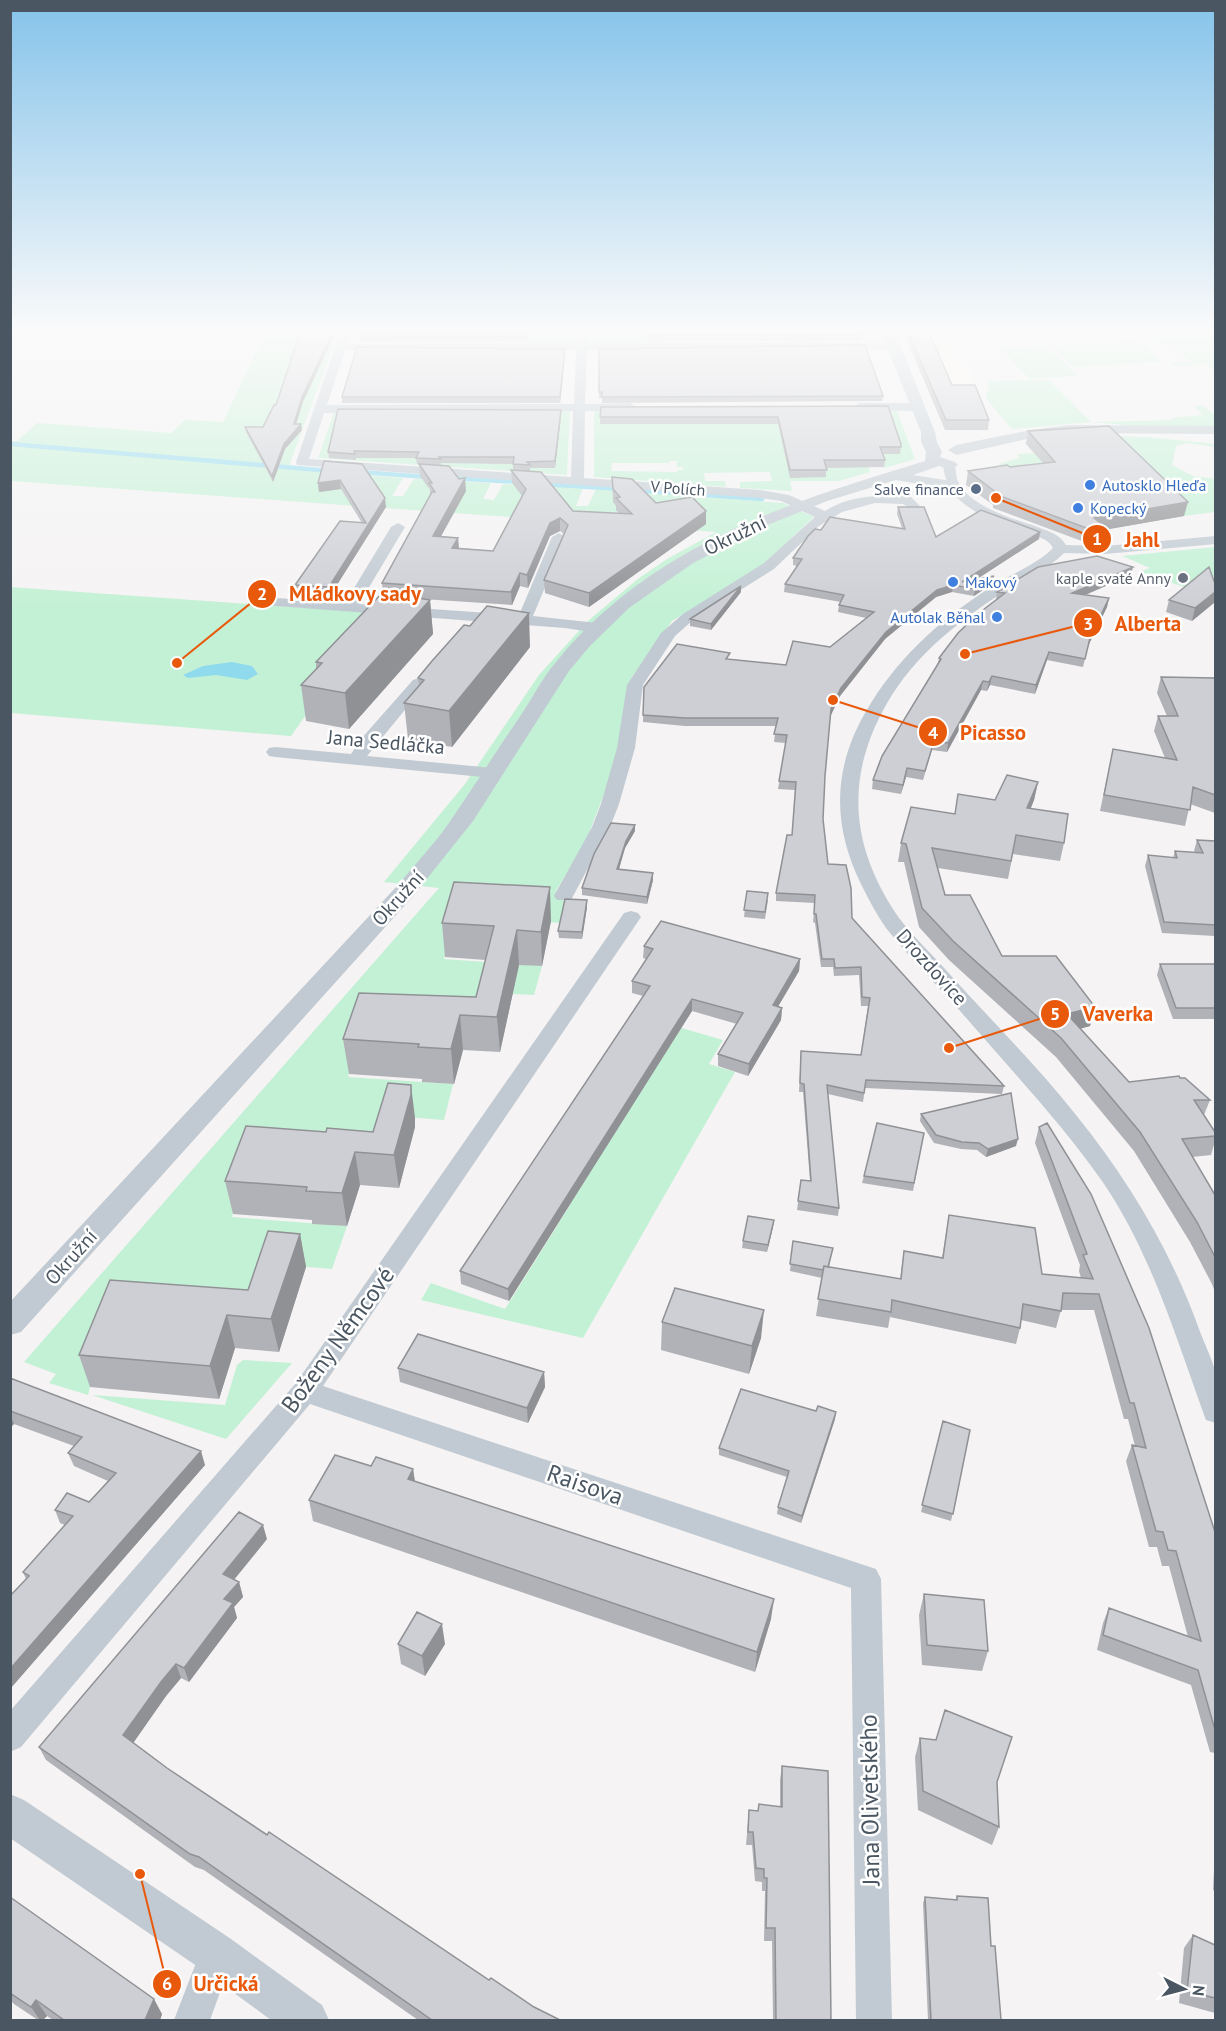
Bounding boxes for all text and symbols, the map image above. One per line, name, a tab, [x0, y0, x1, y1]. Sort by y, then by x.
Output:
place label: Autosklo Hleďa	[1102, 475, 1206, 495]
street label: V Polích	[649, 476, 706, 500]
marker: Autosklo Hleďa	[1083, 478, 1097, 492]
place label: Salve finance	[874, 479, 964, 499]
marker: Salve finance	[969, 482, 983, 496]
place label: Kopecký	[1090, 498, 1147, 518]
marker: Kopecký	[1071, 501, 1085, 515]
street label: Okružní	[700, 509, 770, 561]
callout: Jahl	[1082, 520, 1171, 559]
text: Jahl	[1123, 526, 1160, 553]
text: 1	[1092, 527, 1102, 550]
place label: kaple svaté Anny	[1056, 568, 1172, 588]
marker: kaple svaté Anny	[1176, 571, 1190, 585]
place label: Makový	[965, 572, 1017, 592]
callout: Mládkovy sady	[247, 575, 434, 614]
marker: Makový	[946, 575, 960, 589]
text: Mládkovy sady	[289, 580, 422, 607]
text: 2	[257, 582, 267, 605]
callout: Alberta	[1073, 604, 1194, 643]
place label: Autolak Běhal	[890, 607, 985, 627]
marker: Autolak Běhal	[990, 610, 1004, 624]
text: Alberta	[1115, 610, 1181, 637]
text: 3	[1083, 612, 1093, 635]
callout: Picasso	[918, 713, 1038, 752]
text: Picasso	[960, 719, 1026, 746]
text: 4	[928, 721, 938, 744]
street label: Jana Sedláčka	[325, 724, 446, 760]
street label: Okružní	[366, 865, 430, 931]
street label: Drozdovice	[891, 923, 973, 1011]
callout: Vaverka	[1040, 994, 1165, 1033]
text: Vaverka	[1082, 1000, 1153, 1027]
text: 5	[1050, 1002, 1060, 1025]
street label: Okružní	[39, 1224, 103, 1290]
street label: Boženy Němcové	[274, 1261, 401, 1419]
street label: Raisova	[543, 1457, 627, 1512]
street label: Jana Olivetského	[853, 1714, 887, 1887]
north arrow	[1154, 1959, 1214, 2019]
callout: Určická	[152, 1964, 271, 2003]
text: Určická	[193, 1970, 259, 1997]
text: 6	[162, 1972, 172, 1995]
text: N	[1188, 1984, 1209, 1997]

